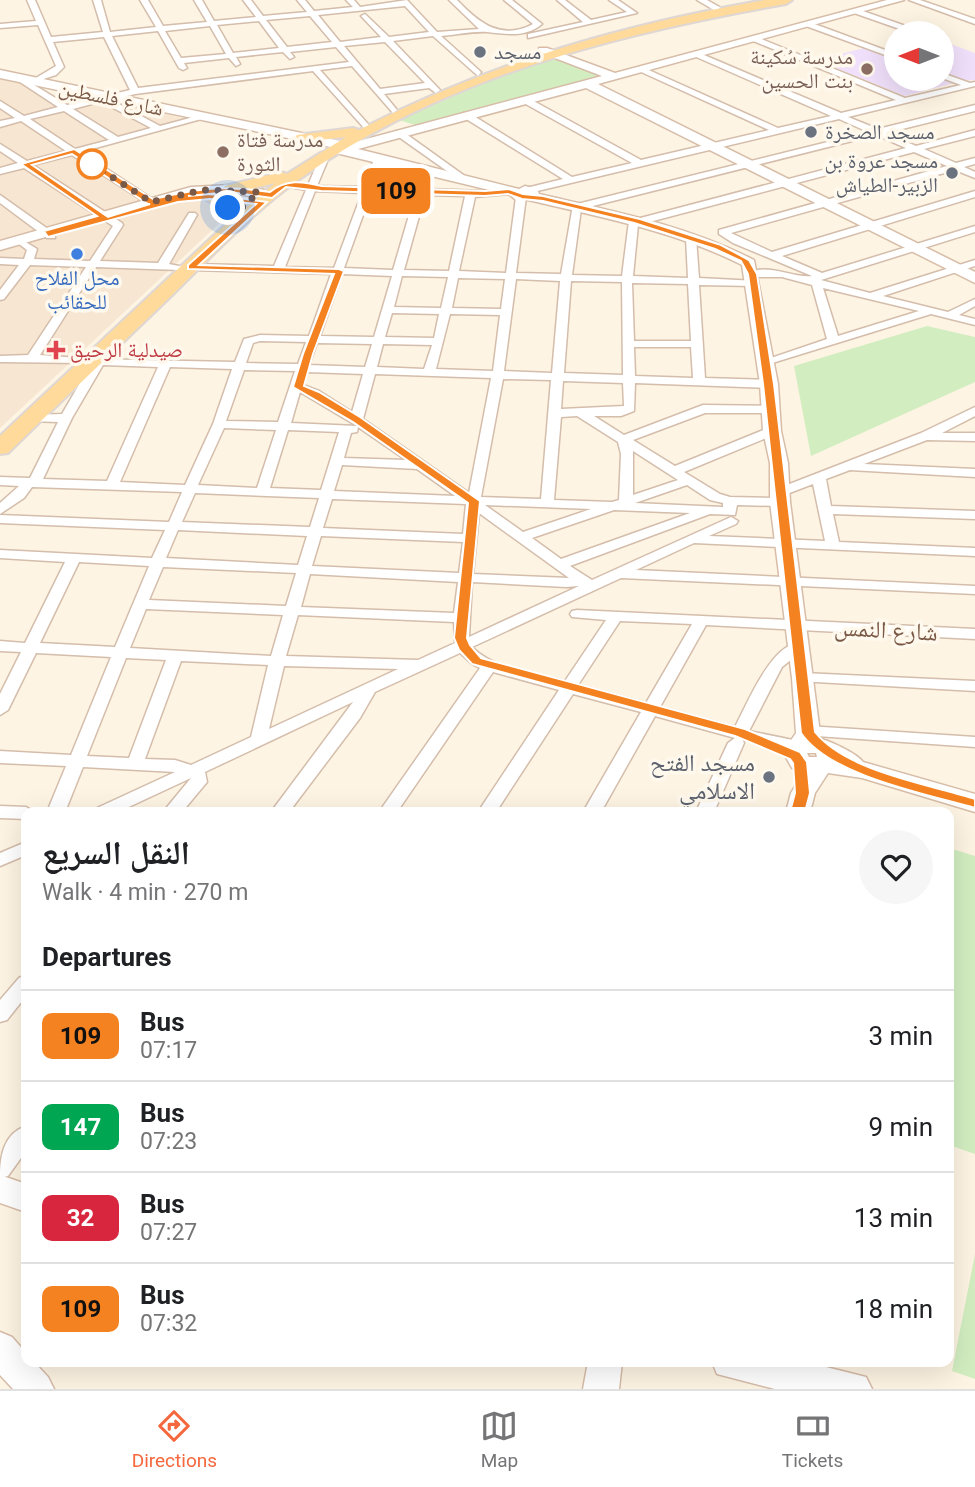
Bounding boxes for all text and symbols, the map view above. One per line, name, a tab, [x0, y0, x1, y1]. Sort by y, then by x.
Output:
north arrow	[884, 21, 954, 91]
map controls	[884, 21, 954, 91]
place label: مسجد	[494, 40, 541, 64]
marker: مسجد	[472, 44, 488, 60]
place label: مدرسة سُكينة بنت الحسين	[750, 45, 853, 94]
marker: مدرسة سُكينة بنت الحسين	[859, 61, 875, 77]
street label: شارع فلسطين	[56, 75, 165, 122]
place label: مسجد الصخرة	[825, 120, 934, 144]
marker: مسجد الصخرة	[803, 124, 819, 140]
place label: مدرسة فتاة الثورة	[237, 128, 323, 176]
marker: مدرسة فتاة الثورة	[215, 144, 231, 160]
unlabelled marker	[77, 149, 107, 179]
place label: مسجد عروة بن الزبير-الطياش	[825, 149, 938, 198]
marker: مسجد عروة بن الزبير-الطياش	[944, 165, 960, 181]
line badge: 109	[356, 168, 436, 214]
text: 109	[375, 177, 417, 205]
your location	[210, 190, 245, 225]
marker: محل الفلاح للحقائب	[69, 246, 85, 262]
place label: محل الفلاح للحقائب	[35, 266, 119, 314]
place label: صيدلية الرحيق	[70, 338, 183, 363]
marker: صيدلية الرحيق	[48, 342, 64, 358]
street label: شارع النمس	[833, 613, 939, 648]
place label: مسجد الفتح الاسلامي	[650, 749, 755, 810]
marker: مسجد الفتح الاسلامي	[761, 769, 777, 785]
button: heart	[859, 830, 933, 904]
text: النقل السريع	[42, 833, 190, 872]
text: Walk · 4 min · 270 m	[42, 879, 248, 906]
text: Departures	[42, 942, 172, 972]
text: Bus	[140, 1007, 185, 1037]
text: 3 min	[868, 1021, 933, 1051]
text: 109	[60, 1022, 101, 1050]
text: 07:17	[140, 1037, 197, 1064]
text: Bus	[140, 1098, 185, 1128]
text: 9 min	[868, 1112, 933, 1142]
text: 147	[60, 1113, 101, 1141]
text: 07:23	[140, 1128, 197, 1155]
text: Bus	[140, 1189, 185, 1219]
text: 13 min	[854, 1203, 933, 1233]
text: 32	[67, 1204, 94, 1232]
text: 07:27	[140, 1219, 197, 1246]
text: Bus	[140, 1280, 185, 1310]
text: 18 min	[854, 1294, 933, 1324]
text: 109	[60, 1295, 101, 1323]
text: 07:32	[140, 1310, 197, 1337]
tab: Directions	[132, 1407, 217, 1472]
tab: Map	[480, 1407, 518, 1472]
tab: Tickets	[782, 1407, 843, 1472]

